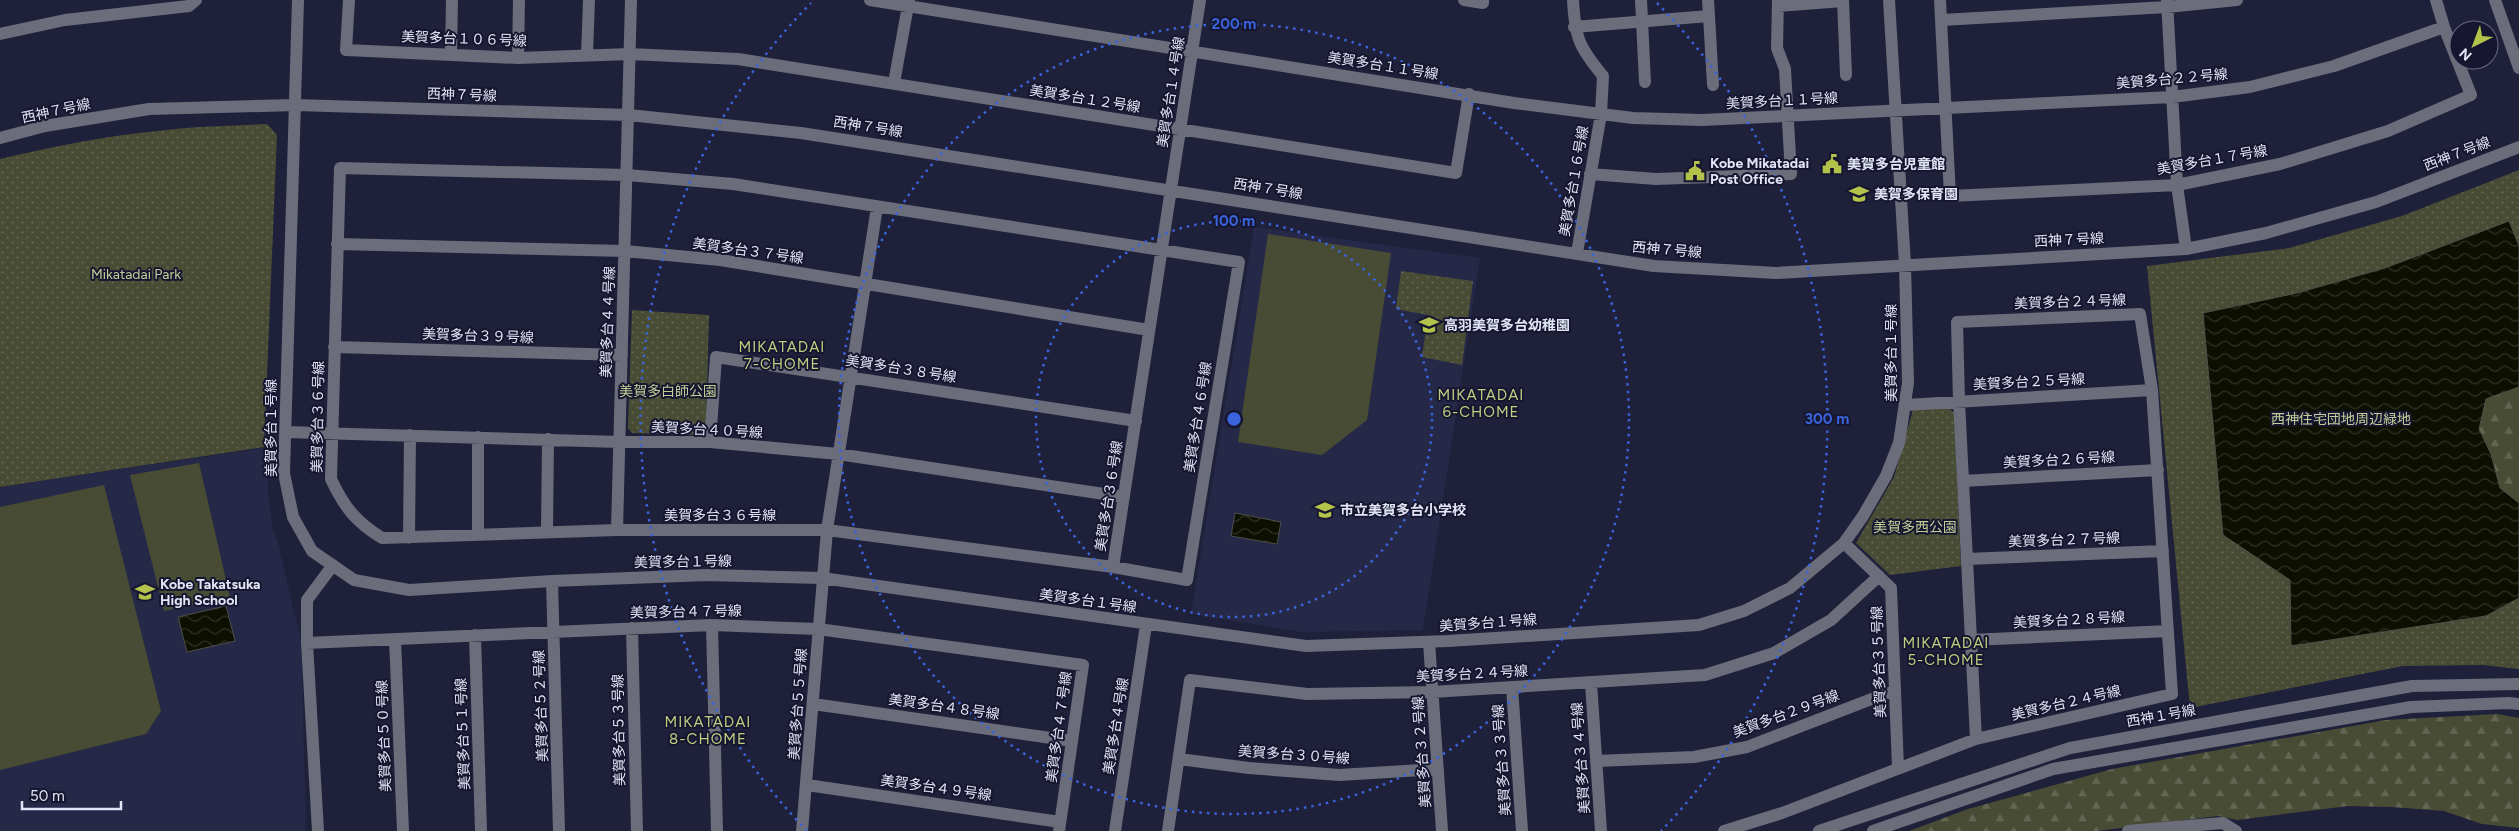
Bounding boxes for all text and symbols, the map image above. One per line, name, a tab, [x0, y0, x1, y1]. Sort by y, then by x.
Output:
text: 200 m	[1212, 15, 1256, 33]
north arrow	[2449, 20, 2499, 70]
street label: 美賀多台１０６号線	[401, 28, 527, 50]
street label: 美賀多台１４号線	[1154, 35, 1188, 149]
text: N	[2456, 44, 2475, 64]
street label: 美賀多台１１号線	[1326, 49, 1440, 83]
street label: 美賀多台２２号線	[2115, 66, 2229, 92]
street label: 美賀多台１２号線	[1028, 82, 1142, 116]
street label: 西神７号線	[427, 85, 497, 105]
street label: 美賀多台１１号線	[1726, 90, 1838, 112]
street label: 西神７号線	[20, 95, 92, 127]
street label: 西神７号線	[832, 113, 904, 141]
street label: 美賀多台１６号線	[1556, 124, 1592, 238]
street label: 西神７号線	[2421, 134, 2493, 174]
street label: 美賀多台１７号線	[2155, 142, 2269, 178]
public building icon: 美賀多台児童館	[1821, 153, 1843, 175]
place label: Kobe Mikatadai Post Office	[1710, 155, 1809, 188]
place label: 美賀多台児童館	[1847, 156, 1945, 173]
public building icon: Kobe Mikatadai Post Office	[1684, 160, 1706, 182]
street label: 西神７号線	[1232, 175, 1304, 203]
school or university icon: 美賀多保育園	[1848, 183, 1870, 205]
place label: 美賀多保育園	[1874, 186, 1958, 203]
text: 100 m	[1213, 212, 1255, 230]
street label: 西神７号線	[2034, 230, 2104, 250]
street label: 美賀多台３７号線	[691, 235, 805, 267]
street label: 西神７号線	[1631, 238, 1703, 262]
park label: Mikatadai Park	[91, 266, 181, 283]
street label: 美賀多台４４号線	[598, 266, 618, 378]
street label: 美賀多台２４号線	[2014, 292, 2126, 312]
street label: 美賀多台１号線	[1883, 304, 1900, 402]
school or university icon: 高羽美賀多台幼稚園	[1418, 314, 1440, 336]
place label: 高羽美賀多台幼稚園	[1444, 317, 1570, 334]
street label: 美賀多台３９号線	[422, 326, 534, 346]
district label: MIKATADAI 7-CHOME	[739, 338, 825, 373]
street label: 美賀多台３８号線	[844, 352, 958, 386]
street label: 美賀多台４６号線	[1181, 360, 1215, 474]
street label: 美賀多台３６号線	[309, 361, 327, 473]
street label: 美賀多台２５号線	[1973, 371, 2085, 393]
street label: 美賀多台１号線	[263, 379, 280, 477]
park label: 美賀多白師公園	[619, 383, 717, 400]
district label: MIKATADAI 6-CHOME	[1438, 386, 1524, 421]
centre of rings	[1225, 410, 1243, 428]
text: 300 m	[1805, 410, 1849, 428]
park label: 西神住宅団地周辺緑地	[2271, 411, 2411, 428]
street label: 美賀多台４０号線	[651, 419, 763, 441]
street label: 美賀多台３６号線	[1092, 439, 1126, 553]
street label: 美賀多台２６号線	[2003, 449, 2115, 471]
school or university icon: 市立美賀多台小学校	[1314, 499, 1336, 521]
place label: 市立美賀多台小学校	[1340, 502, 1466, 519]
street label: 美賀多台３６号線	[664, 507, 776, 524]
park label: 美賀多西公園	[1873, 519, 1957, 536]
street label: 美賀多台２７号線	[2008, 530, 2120, 550]
street label: 美賀多台１号線	[634, 553, 732, 571]
place label: Kobe Takatsuka High School	[160, 576, 261, 609]
school or university icon: Kobe Takatsuka High School	[134, 581, 156, 603]
street label: 美賀多台１号線	[1038, 586, 1138, 616]
street label: 美賀多台４７号線	[630, 603, 742, 621]
street label: 美賀多台３５号線	[1869, 606, 1889, 718]
street label: 美賀多台２８号線	[2013, 609, 2125, 631]
street label: 美賀多台１号線	[1439, 611, 1537, 635]
district label: MIKATADAI 5-CHOME	[1903, 634, 1989, 669]
street label: 美賀多台５５号線	[786, 648, 810, 760]
street label: 美賀多台５２号線	[531, 650, 551, 762]
street label: 美賀多台２４号線	[1416, 663, 1528, 685]
street label: 美賀多台４７号線	[1043, 670, 1075, 784]
street label: 美賀多台５３号線	[610, 674, 628, 786]
street label: 美賀多台４号線	[1100, 676, 1132, 776]
street label: 美賀多台５１号線	[453, 678, 473, 790]
street label: 美賀多台５０号線	[374, 680, 394, 792]
street label: 美賀多台２４号線	[2010, 682, 2122, 724]
street label: 美賀多台２９号線	[1730, 687, 1842, 741]
street label: 美賀多台４８号線	[887, 691, 1001, 723]
street label: 美賀多台３２号線	[1410, 696, 1434, 808]
street label: 美賀多台３４号線	[1569, 702, 1593, 814]
street label: 西神１号線	[2125, 702, 2197, 730]
street label: 美賀多台３３号線	[1490, 704, 1514, 816]
district label: MIKATADAI 8-CHOME	[665, 713, 751, 748]
street label: 美賀多台３０号線	[1238, 743, 1350, 767]
street label: 美賀多台４９号線	[879, 772, 993, 804]
scale bar	[22, 778, 121, 810]
text: 50 m	[30, 787, 65, 805]

